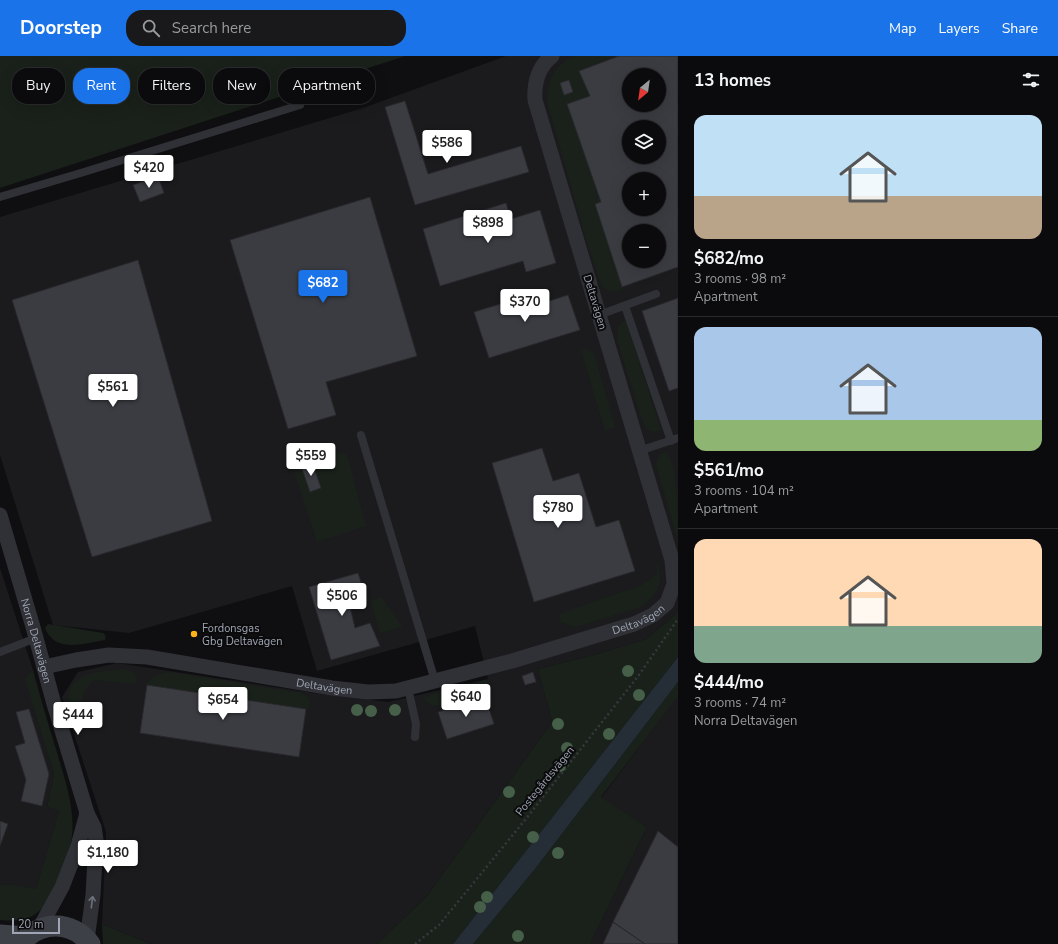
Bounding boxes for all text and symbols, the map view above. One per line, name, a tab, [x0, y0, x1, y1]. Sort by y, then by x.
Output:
search box	[126, 10, 406, 46]
text: Doorstep	[20, 15, 102, 41]
icon: search	[140, 17, 162, 39]
text: Search here	[172, 18, 251, 38]
text: Map	[889, 19, 916, 38]
text: Layers	[938, 19, 980, 38]
text: Share	[1002, 19, 1038, 38]
chip: Buy	[12, 68, 65, 104]
chip: Rent	[73, 68, 130, 104]
chip: Filters	[138, 68, 205, 104]
chip: New	[213, 68, 270, 104]
chip: Apartment	[278, 68, 375, 104]
north arrow	[622, 68, 666, 112]
map controls	[622, 68, 666, 268]
text: 13 homes	[694, 69, 771, 92]
icon: filters	[1020, 69, 1042, 91]
button: layers	[622, 120, 666, 164]
pin: $586	[423, 130, 471, 164]
text: $586	[431, 134, 463, 152]
icon: home	[832, 141, 904, 213]
pin: $420	[125, 155, 173, 189]
text: $420	[133, 159, 165, 177]
button: +	[622, 172, 666, 216]
pin: $898	[464, 210, 512, 244]
text: $898	[472, 214, 504, 232]
button: −	[622, 224, 666, 268]
text: $682/mo	[694, 247, 764, 270]
pin: $682	[299, 270, 347, 304]
text: 3 rooms · 98 m²	[694, 270, 786, 288]
street label: Deltavägen	[580, 273, 610, 331]
text: $682	[307, 274, 339, 292]
text: Apartment	[694, 288, 757, 306]
pin: $370	[501, 289, 549, 323]
text: $370	[509, 293, 541, 311]
icon: home	[832, 353, 904, 425]
pin: $561	[89, 374, 137, 408]
text: $561	[97, 378, 129, 396]
pin: $559	[287, 443, 335, 477]
text: $559	[295, 447, 327, 465]
text: $561/mo	[694, 459, 764, 482]
text: 3 rooms · 104 m²	[694, 482, 794, 500]
pin: $780	[534, 495, 582, 529]
text: $780	[542, 499, 574, 517]
text: Apartment	[694, 500, 757, 518]
icon: home	[832, 565, 904, 637]
pin: $506	[318, 583, 366, 617]
text: $506	[326, 587, 358, 605]
street label: Norra Deltavägen	[17, 597, 56, 685]
street label: Deltavägen	[610, 601, 668, 638]
place label: Fordonsgas Gbg Deltavägen	[202, 621, 282, 649]
marker: Fordonsgas Gbg Deltavägen	[189, 629, 199, 639]
text: $444/mo	[694, 671, 764, 694]
street label: Deltavägen	[295, 675, 353, 698]
pin: $640	[442, 684, 490, 718]
pin: $654	[199, 687, 247, 721]
text: $640	[450, 688, 482, 706]
text: $654	[207, 691, 239, 709]
text: 3 rooms · 74 m²	[694, 694, 786, 712]
pin: $444	[54, 702, 102, 736]
text: $444	[62, 706, 94, 724]
text: Norra Deltavägen	[694, 712, 797, 730]
street label: Postegårdsvägen	[512, 743, 578, 819]
pin: $1,180	[75, 840, 141, 874]
text: $1,180	[87, 844, 129, 862]
one-way arrow	[88, 896, 96, 909]
scale bar	[12, 916, 60, 935]
text: 20 m	[18, 917, 43, 932]

